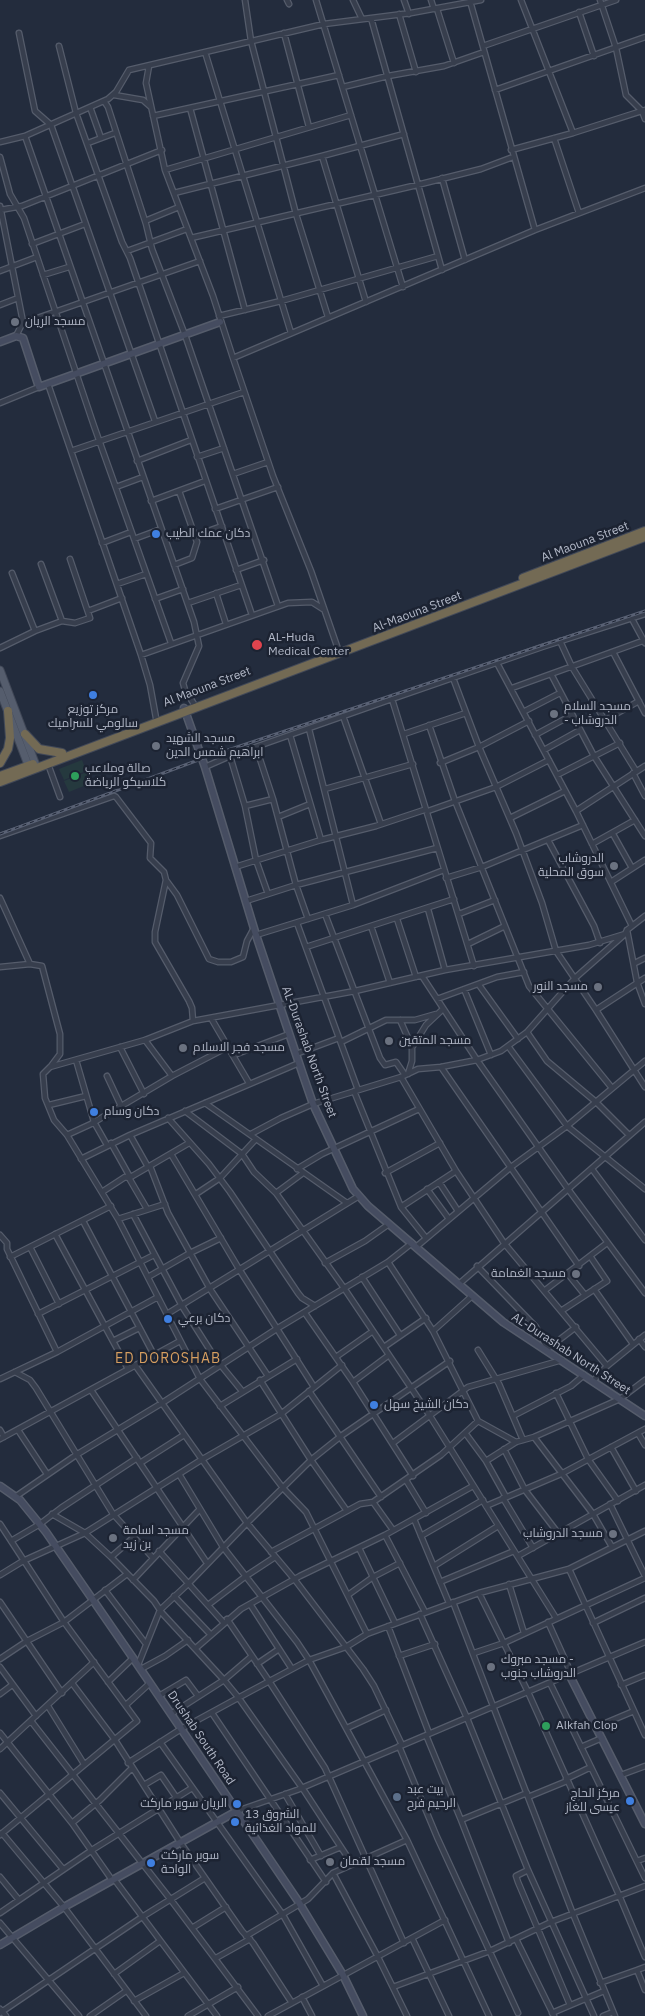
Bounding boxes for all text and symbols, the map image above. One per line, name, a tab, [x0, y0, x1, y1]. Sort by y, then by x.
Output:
place label: مسجد الريان	[25, 315, 85, 329]
marker: مسجد الريان	[9, 316, 21, 328]
street label: Al Maouna Street	[539, 519, 631, 565]
place label: دكان عمك الطيب	[166, 527, 250, 541]
marker: دكان عمك الطيب	[150, 528, 162, 540]
street label: Al-Maouna Street	[370, 588, 464, 636]
place label: AL-Huda Medical Center	[268, 631, 349, 659]
marker: AL-Huda Medical Center	[250, 638, 264, 652]
street label: Al Maouna Street	[161, 664, 253, 710]
marker: مركز توزيع سالومي للسراميك	[87, 689, 99, 701]
place label: مسجد السلام - الدروشاب	[564, 700, 631, 728]
place label: مركز توزيع سالومي للسراميك	[48, 703, 138, 731]
marker: مسجد السلام - الدروشاب	[548, 708, 560, 720]
place label: مسجد الشهيد ابراهيم شمس الدين	[166, 732, 263, 760]
marker: مسجد الشهيد ابراهيم شمس الدين	[150, 740, 162, 752]
place label: صالة وملاعب كلاسيكو الرياضة	[85, 762, 166, 790]
marker: صالة وملاعب كلاسيكو الرياضة	[69, 770, 81, 782]
place label: الدروشاب سوق المحلية	[538, 852, 604, 880]
marker: الدروشاب سوق المحلية	[608, 860, 620, 872]
place label: مسجد النور	[533, 980, 588, 994]
marker: مسجد النور	[592, 981, 604, 993]
street label: AL-Durashab North Street	[278, 984, 340, 1120]
place label: مسجد المتقين	[399, 1034, 471, 1048]
marker: مسجد المتقين	[383, 1035, 395, 1047]
place label: مسجد فجر الاسلام	[193, 1041, 285, 1055]
marker: مسجد فجر الاسلام	[177, 1042, 189, 1054]
place label: دكان وسام	[104, 1105, 159, 1119]
marker: دكان وسام	[88, 1106, 100, 1118]
place label: مسجد الغمامة	[491, 1267, 566, 1281]
marker: مسجد الغمامة	[570, 1268, 582, 1280]
street label: AL-Durashab North Street	[509, 1310, 633, 1398]
place label: دكان برعي	[178, 1312, 230, 1326]
marker: دكان برعي	[162, 1313, 174, 1325]
district label: ED DOROSHAB	[114, 1351, 222, 1367]
place label: دكان الشيخ سهل	[384, 1398, 469, 1412]
marker: دكان الشيخ سهل	[368, 1399, 380, 1411]
place label: مسجد اسامة بن زيد	[123, 1524, 189, 1552]
place label: مسجد الدروشاب	[523, 1527, 603, 1541]
marker: مسجد الدروشاب	[607, 1528, 619, 1540]
marker: مسجد اسامة بن زيد	[107, 1532, 119, 1544]
place label: مسجد مبروك - الدروشاب جنوب	[501, 1653, 576, 1681]
marker: مسجد مبروك - الدروشاب جنوب	[485, 1661, 497, 1673]
street label: Drushab South Road	[164, 1688, 238, 1788]
place label: Alkfah Clop	[556, 1719, 618, 1733]
marker: Alkfah Clop	[540, 1720, 552, 1732]
place label: بيت عبد الرحيم فرح	[407, 1783, 456, 1811]
place label: مركز الحاج عيسى للغاز	[565, 1787, 620, 1815]
marker: بيت عبد الرحيم فرح	[391, 1791, 403, 1803]
marker: مركز الحاج عيسى للغاز	[624, 1795, 636, 1807]
place label: الريان سوبر ماركت	[140, 1797, 227, 1811]
marker: الريان سوبر ماركت	[231, 1798, 243, 1810]
place label: الشروق 13 للمواد الغذائية	[245, 1808, 316, 1836]
marker: الشروق 13 للمواد الغذائية	[229, 1816, 241, 1828]
place label: سوبر ماركت الواحة	[161, 1849, 219, 1877]
place label: مسجد لقمان	[340, 1855, 405, 1869]
marker: مسجد لقمان	[324, 1856, 336, 1868]
marker: سوبر ماركت الواحة	[145, 1857, 157, 1869]

